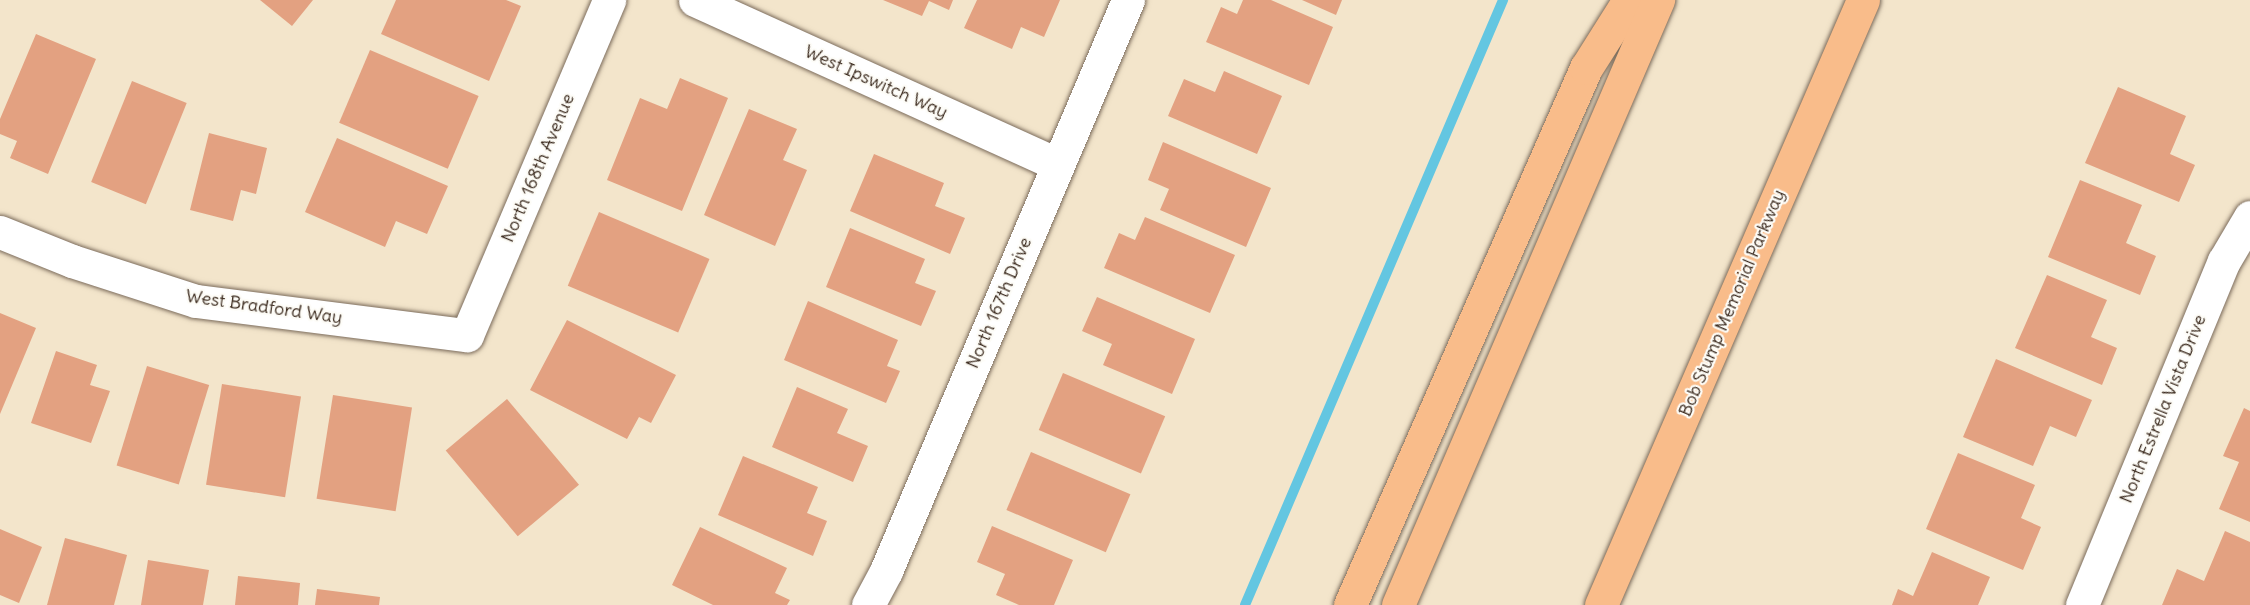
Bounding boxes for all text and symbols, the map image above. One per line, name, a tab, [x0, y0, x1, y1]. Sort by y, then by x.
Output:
street label: West Ipswitch Way	[801, 41, 951, 123]
street label: North 168th Avenue	[497, 90, 579, 246]
street label: Bob Stump Memorial Parkway	[1674, 186, 1790, 420]
street label: North 167th Drive	[962, 234, 1036, 372]
street label: West Bradford Way	[184, 285, 344, 329]
street label: North Estrella Vista Drive	[2115, 312, 2211, 506]

